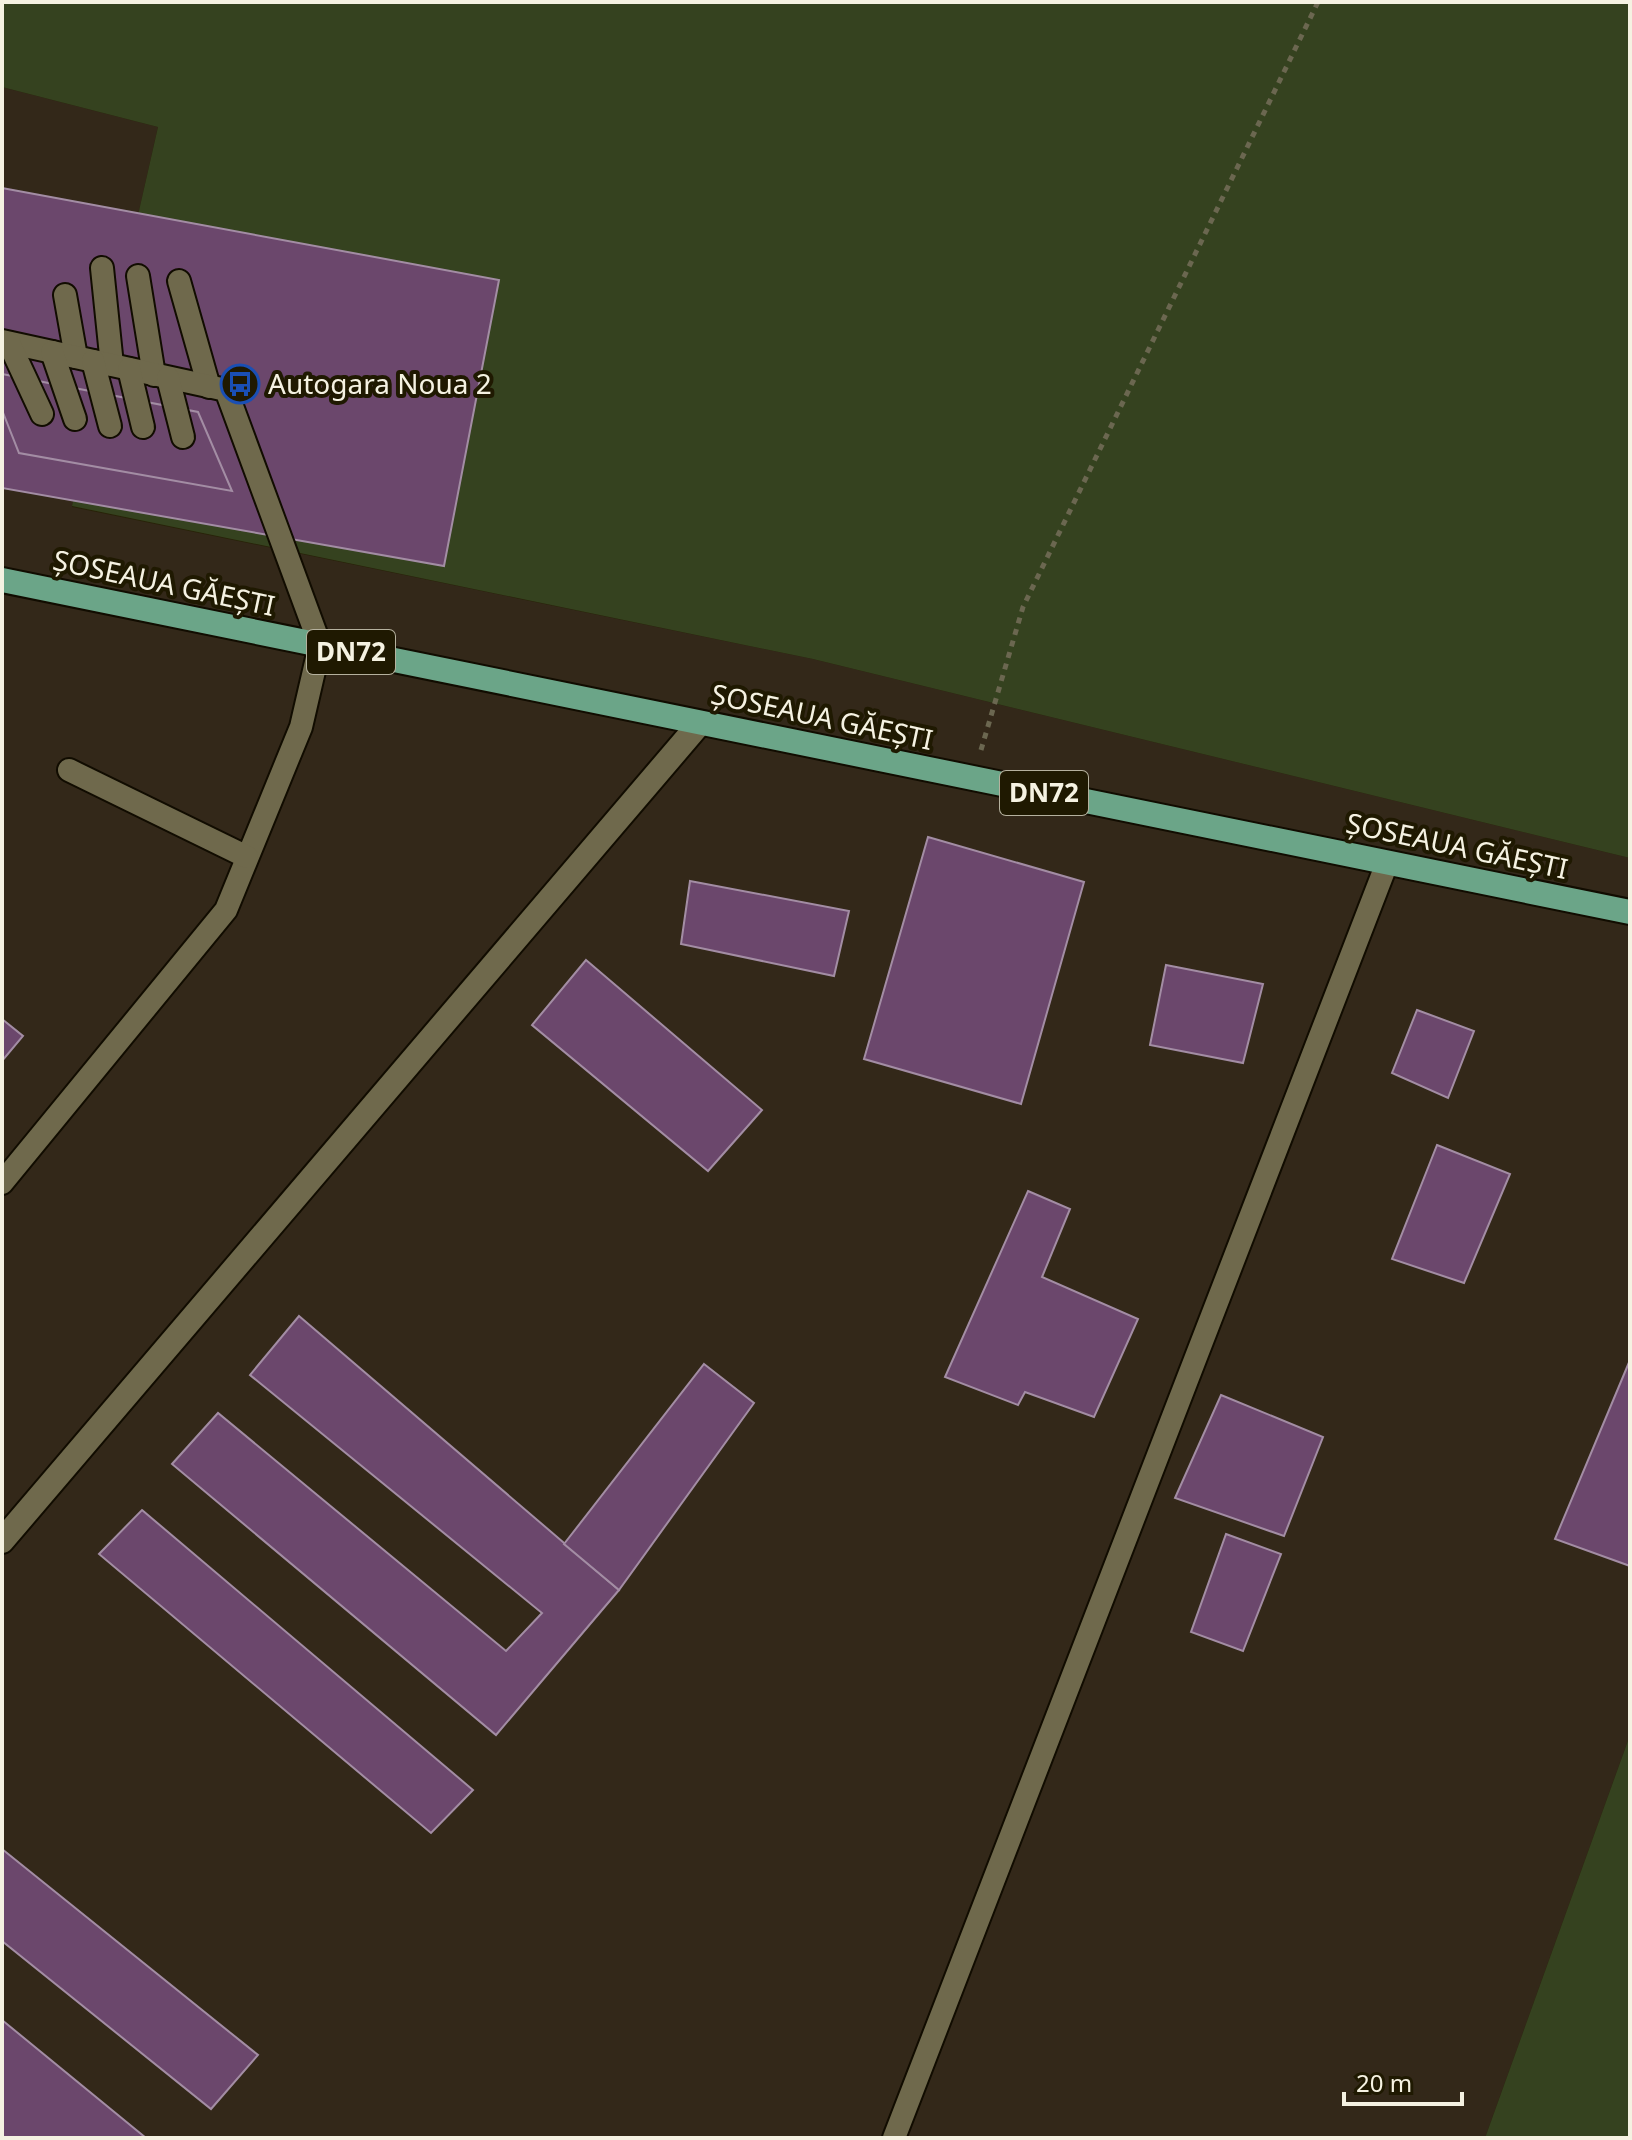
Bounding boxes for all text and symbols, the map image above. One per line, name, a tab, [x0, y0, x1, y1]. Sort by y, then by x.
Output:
bus stop icon: Autogara Noua 2	[219, 363, 261, 405]
place label: Autogara Noua 2	[268, 364, 492, 402]
street label: ȘOSEAUA GĂEȘTI	[50, 540, 279, 624]
road number: DN72	[307, 630, 395, 674]
street label: ȘOSEAUA GĂEȘTI	[708, 674, 937, 758]
road number: DN72	[1000, 771, 1088, 815]
street label: ȘOSEAUA GĂEȘTI	[1343, 803, 1572, 887]
scale bar	[1344, 2056, 1462, 2106]
text: 20 m	[1356, 2066, 1412, 2099]

